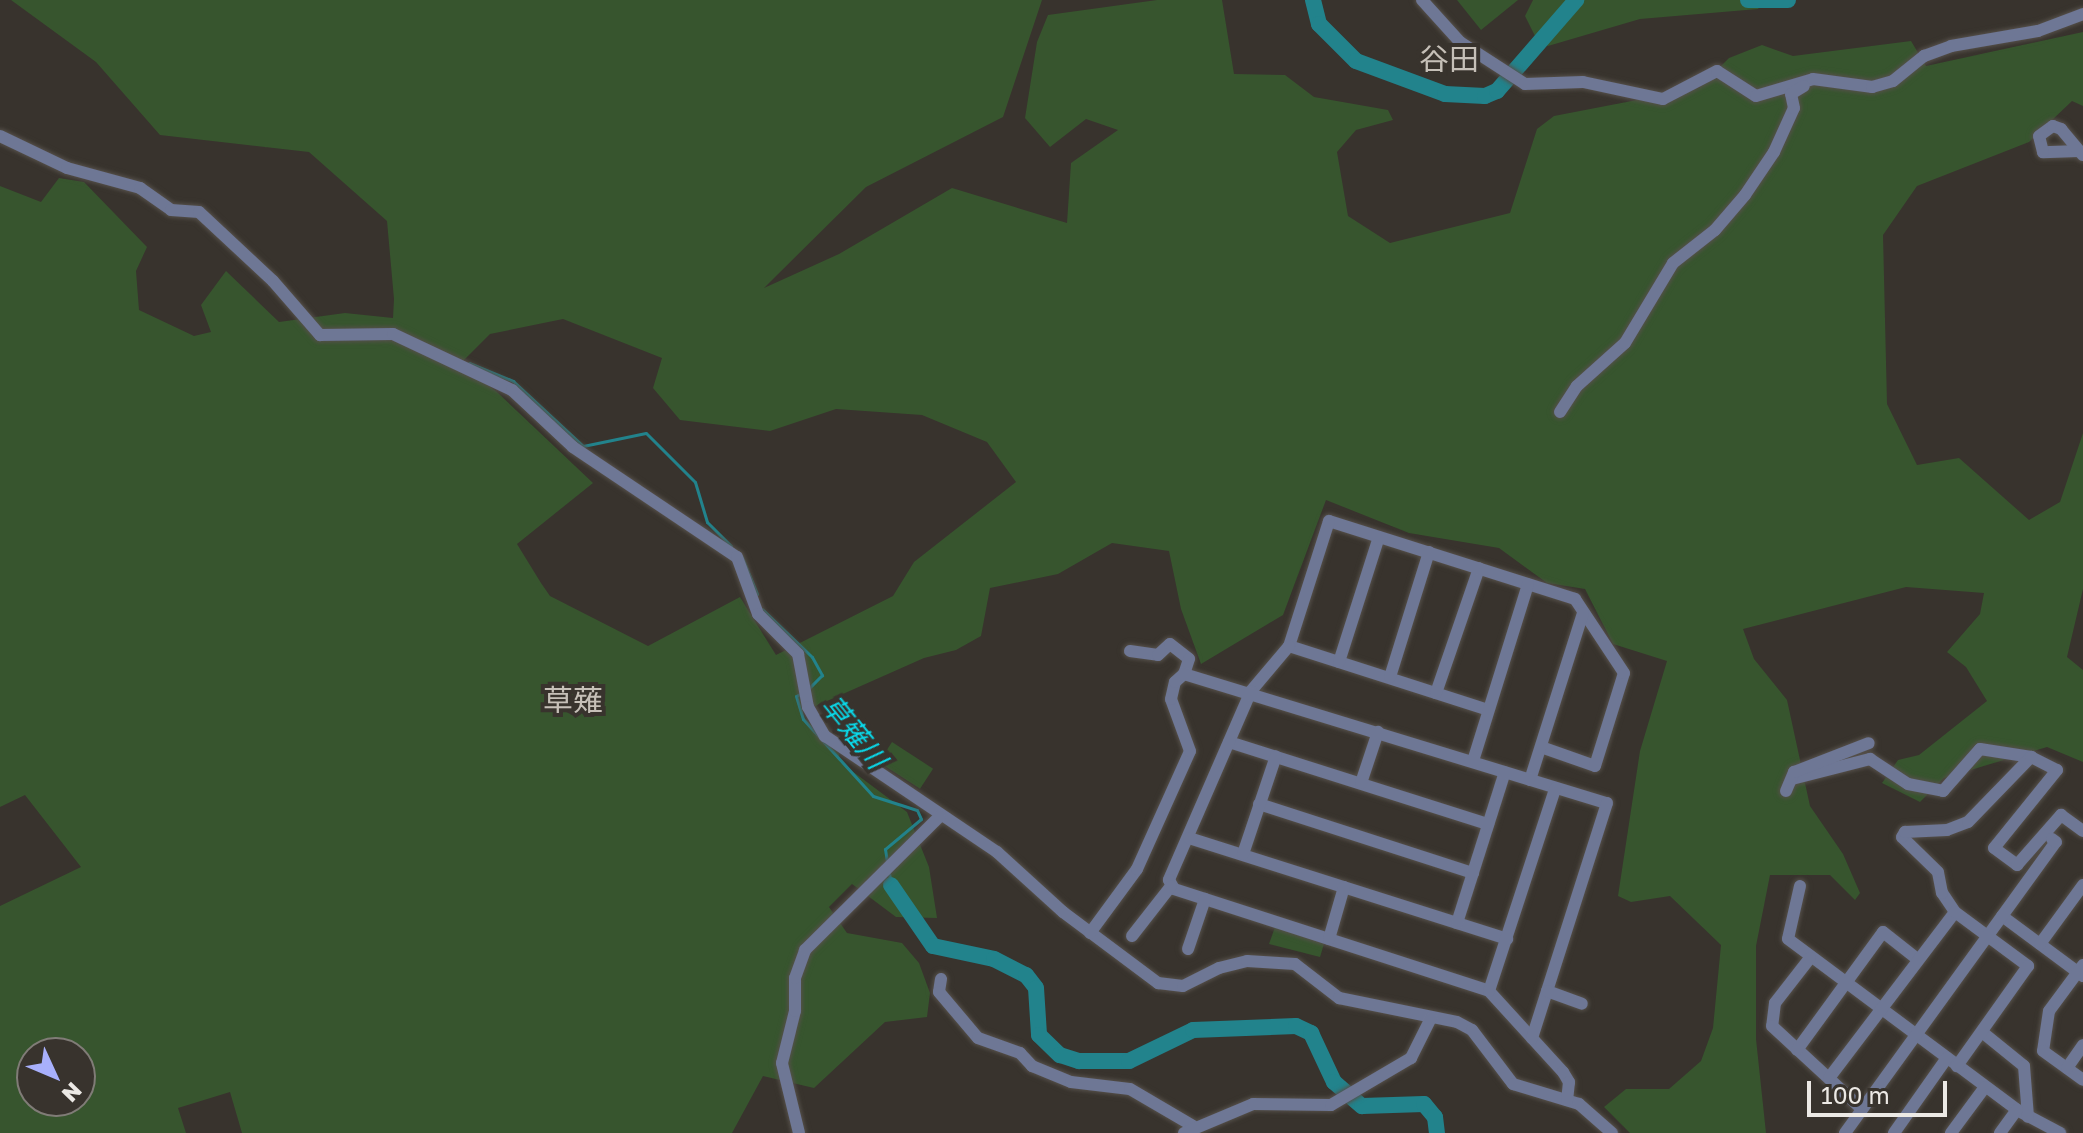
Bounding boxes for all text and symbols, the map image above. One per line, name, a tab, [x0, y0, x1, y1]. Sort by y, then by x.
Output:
district label: 谷田	[1419, 41, 1479, 77]
district label: 草薙	[543, 682, 603, 718]
water label: 草薙川	[815, 689, 893, 775]
north arrow	[16, 1037, 96, 1117]
scale bar	[1811, 1065, 1951, 1115]
text: N	[57, 1077, 88, 1108]
text: 100 m	[1821, 1080, 1890, 1109]

